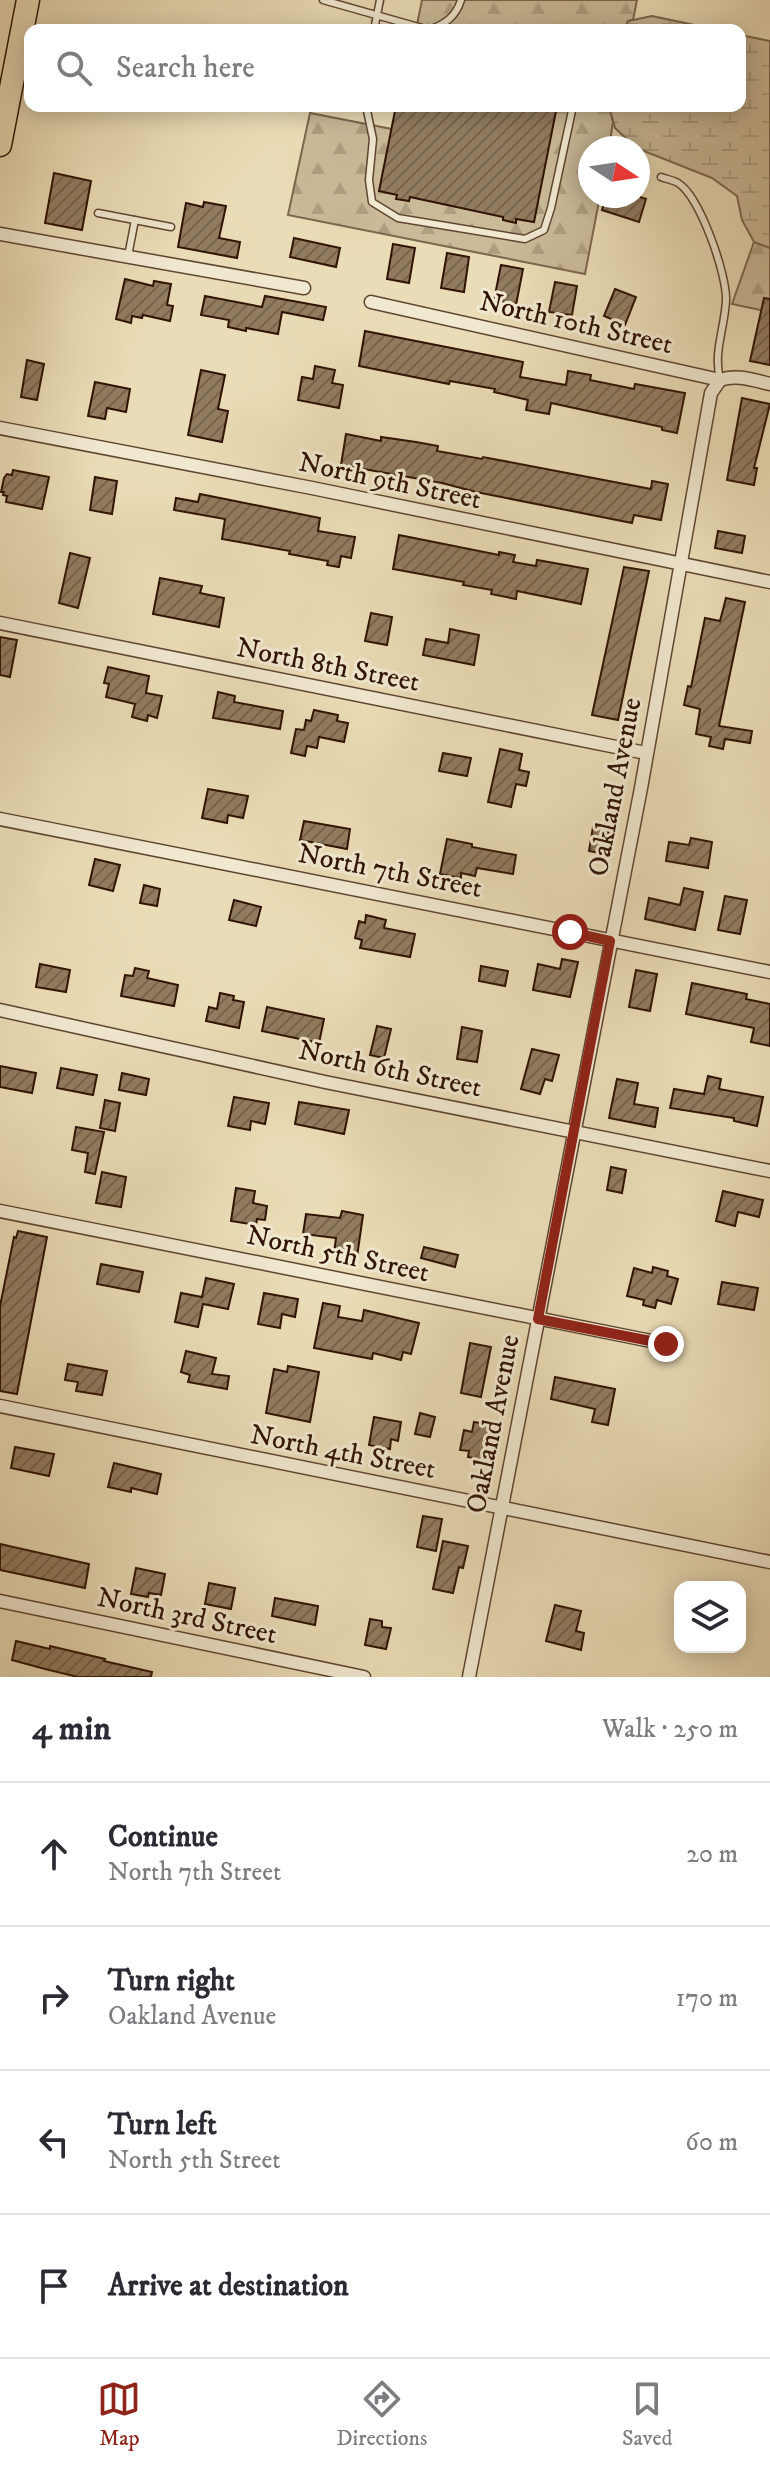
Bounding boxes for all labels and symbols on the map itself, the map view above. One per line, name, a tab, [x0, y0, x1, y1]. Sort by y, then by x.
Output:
north arrow	[578, 136, 650, 208]
street label: North 10th Street	[476, 284, 676, 362]
street label: North 9th Street	[295, 445, 485, 517]
street label: North 8th Street	[233, 630, 423, 700]
street label: Oakland Avenue	[581, 695, 649, 879]
street label: North 7th Street	[295, 836, 485, 906]
route start	[552, 914, 588, 950]
street label: North 6th Street	[295, 1032, 485, 1106]
street label: North 5th Street	[243, 1218, 433, 1290]
route end	[648, 1326, 684, 1362]
street label: Oakland Avenue	[459, 1332, 527, 1516]
street label: North 4th Street	[247, 1417, 439, 1487]
street label: North 3rd Street	[94, 1580, 280, 1652]

